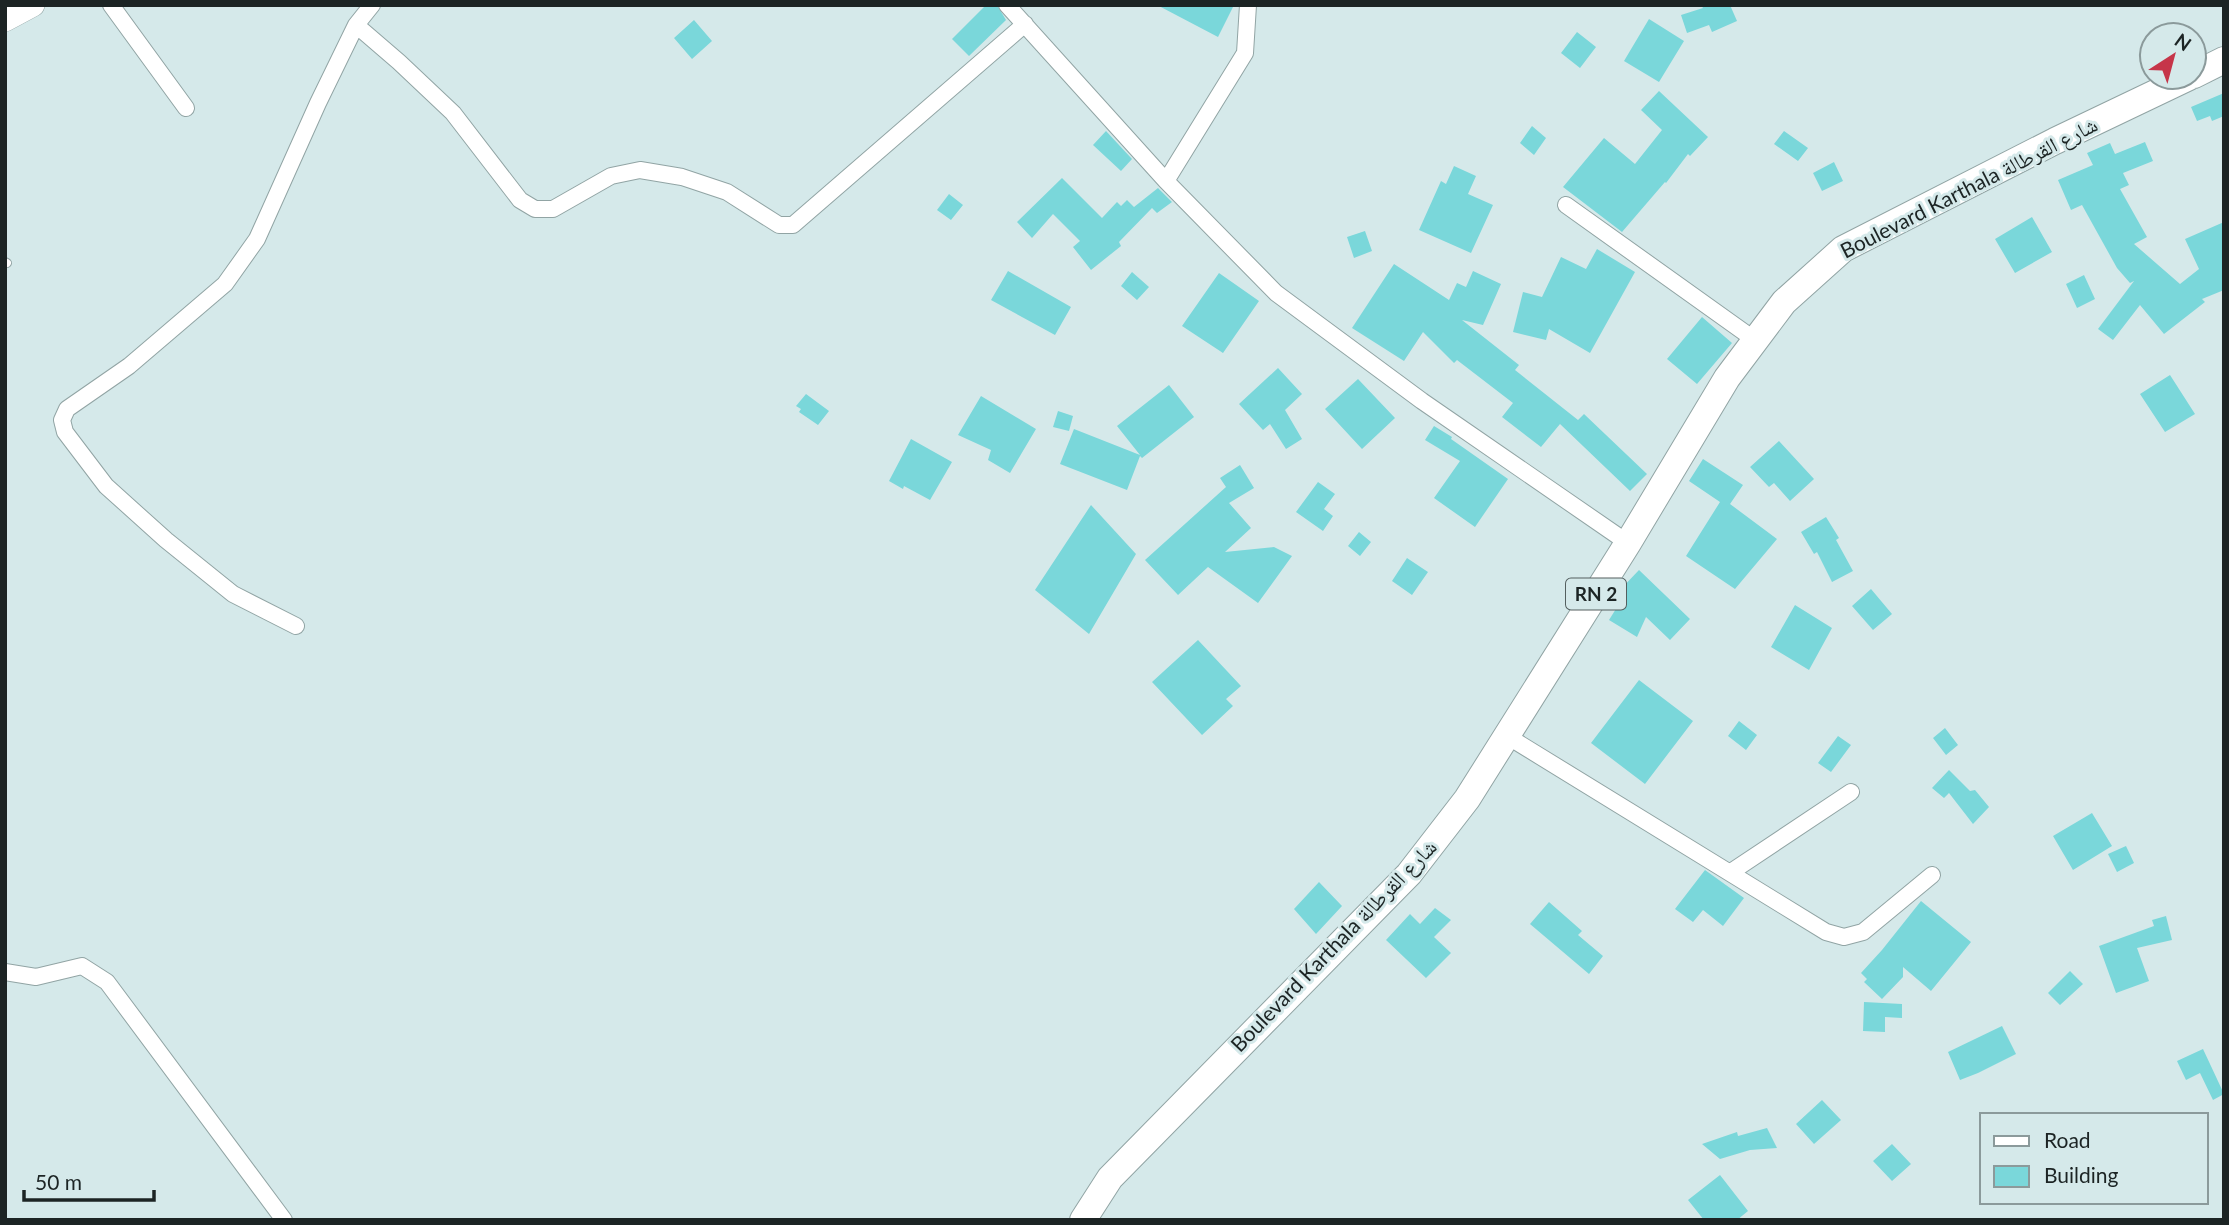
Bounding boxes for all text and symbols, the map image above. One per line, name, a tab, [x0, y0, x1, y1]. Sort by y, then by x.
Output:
north arrow	[2138, 21, 2208, 91]
text: N	[2171, 28, 2196, 55]
street label: Boulevard Karthala شارع القرطالة	[1836, 111, 2102, 264]
road number: RN 2	[1566, 579, 1626, 610]
street label: Boulevard Karthala شارع القرطالة	[1225, 834, 1442, 1058]
legend	[1980, 1113, 2208, 1204]
text: Road	[2044, 1127, 2091, 1152]
scale bar	[24, 1158, 154, 1202]
text: Building	[2044, 1162, 2119, 1187]
text: 50 m	[35, 1169, 82, 1194]

